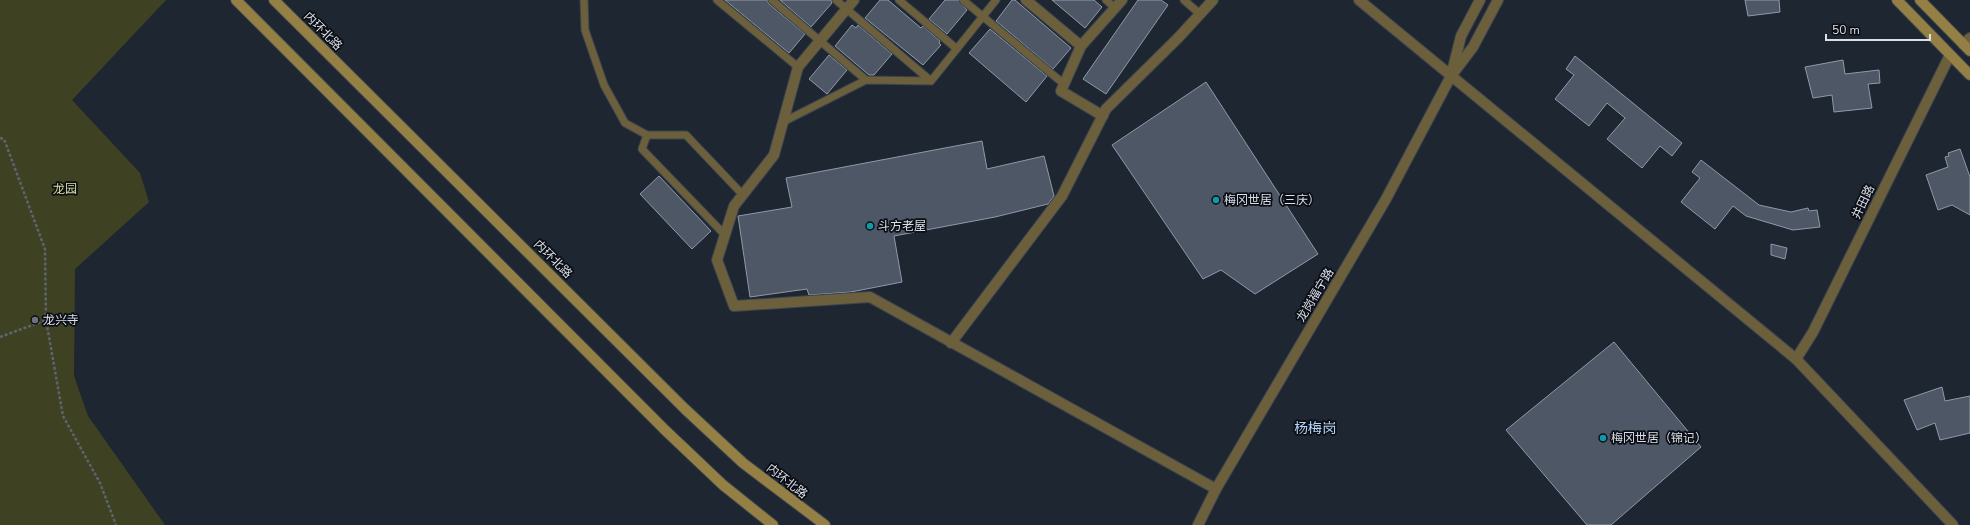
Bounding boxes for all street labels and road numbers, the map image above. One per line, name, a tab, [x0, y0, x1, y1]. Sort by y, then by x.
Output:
street label: 内环北路	[300, 8, 346, 54]
street label: 井田路	[1848, 182, 1878, 222]
street label: 内环北路	[530, 236, 576, 282]
street label: 龙岗福宁路	[1293, 265, 1337, 325]
street label: 内环北路	[763, 460, 811, 502]

